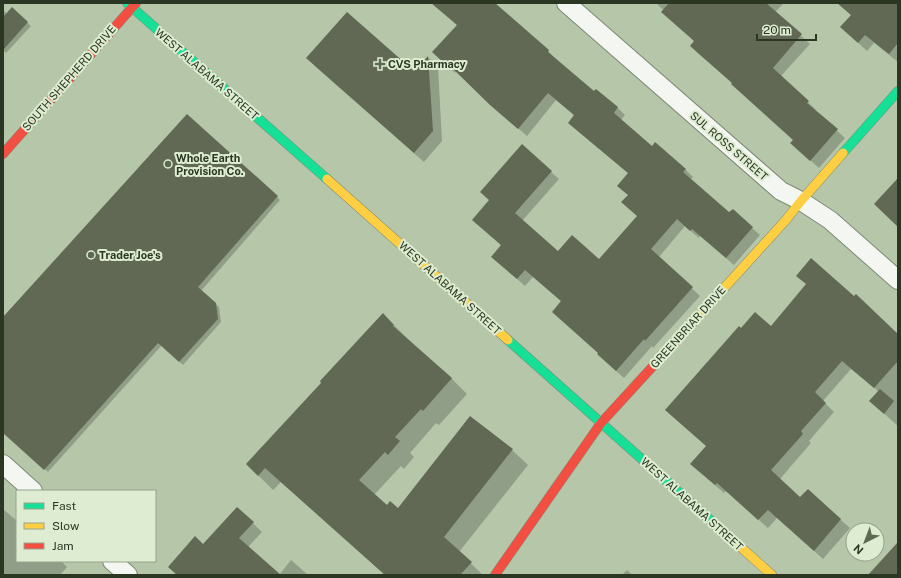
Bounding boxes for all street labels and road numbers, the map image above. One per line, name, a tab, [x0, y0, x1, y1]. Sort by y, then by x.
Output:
street label: SOUTH SHEPHERD DRIVE	[20, 23, 118, 133]
street label: WEST ALABAMA STREET	[153, 26, 261, 122]
street label: SUL ROSS STREET	[688, 109, 770, 183]
street label: WEST ALABAMA STREET	[397, 239, 504, 337]
street label: GREENBRIAR DRIVE	[648, 283, 728, 370]
street label: WEST ALABAMA STREET	[639, 455, 746, 553]

